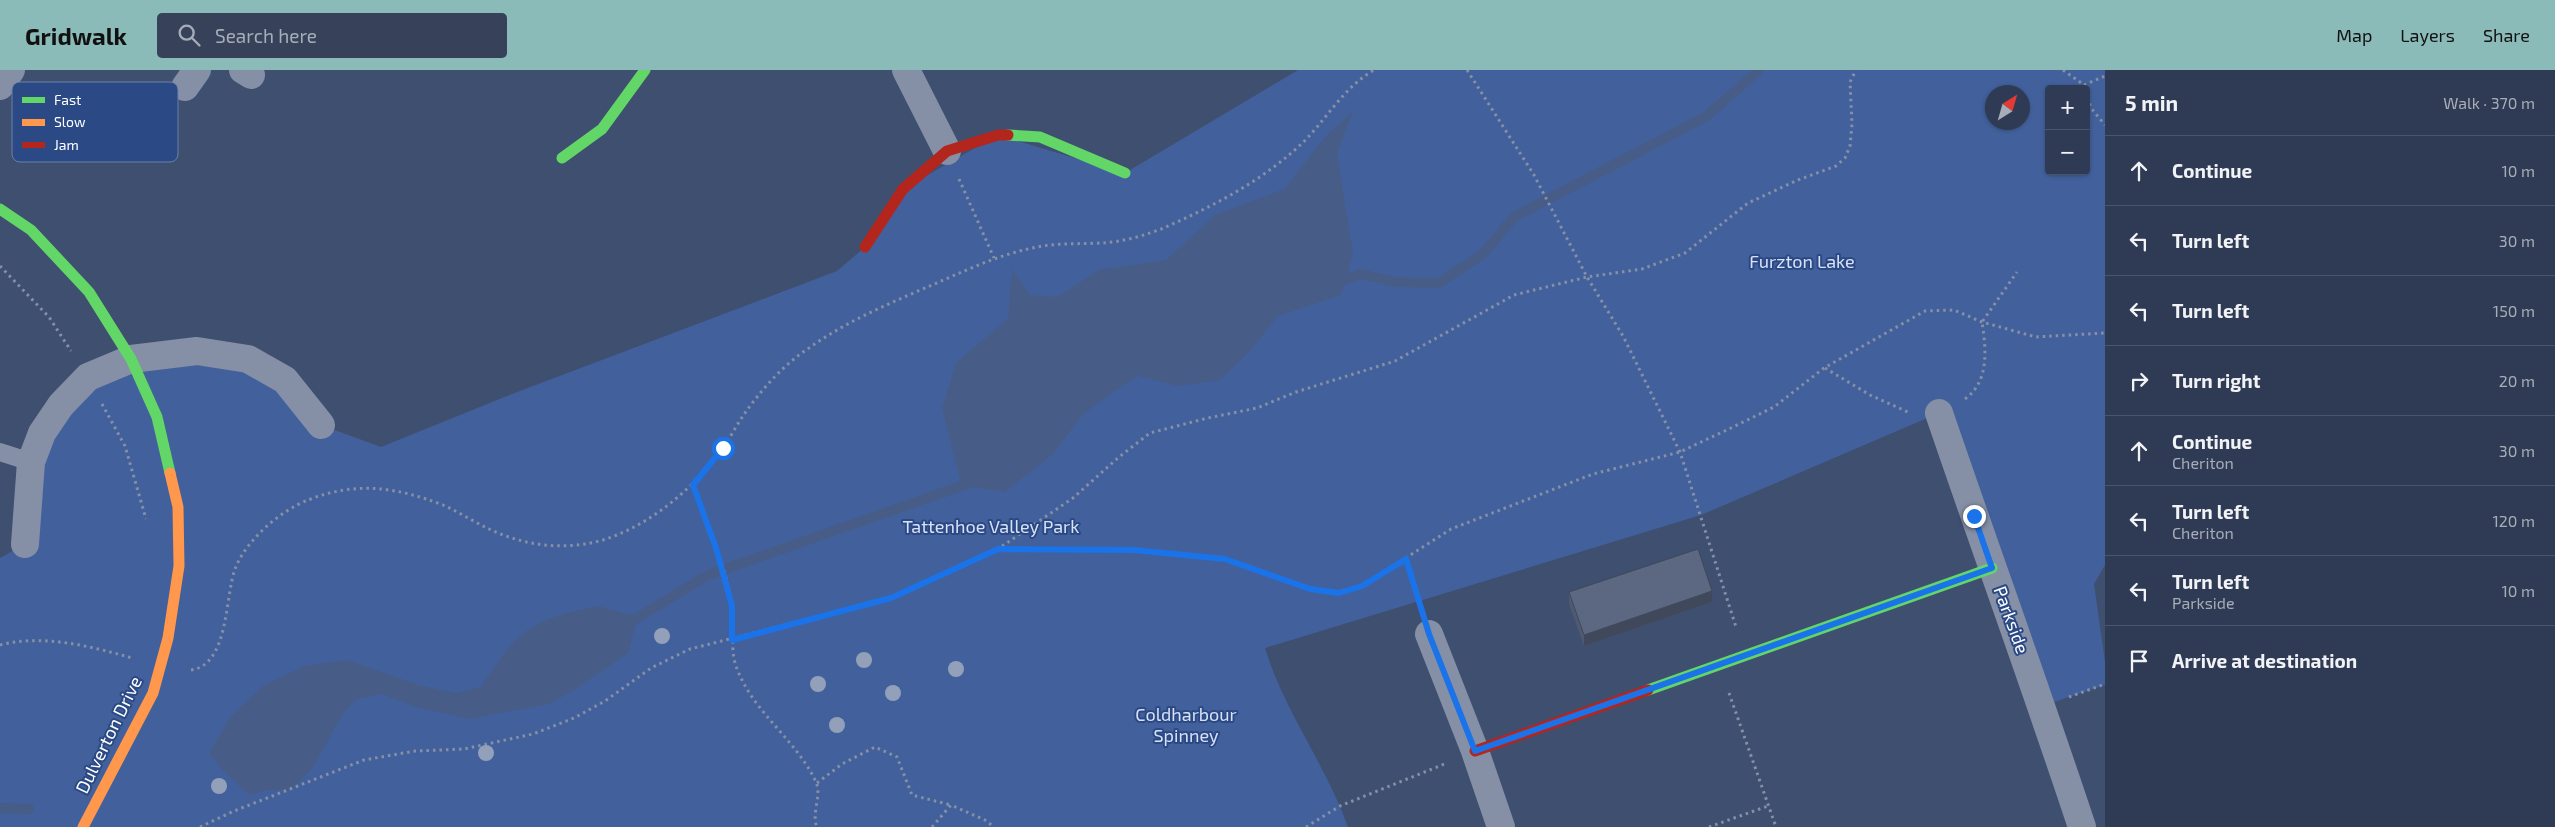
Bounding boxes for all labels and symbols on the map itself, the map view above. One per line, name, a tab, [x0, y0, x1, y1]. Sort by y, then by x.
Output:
legend	[12, 82, 178, 162]
north arrow	[1985, 85, 2030, 130]
text: Fast	[54, 91, 81, 108]
text: Slow	[54, 113, 86, 130]
text: Jam	[54, 136, 79, 153]
park label: Furzton Lake	[1749, 250, 1855, 272]
route start	[712, 437, 735, 460]
route end	[1963, 505, 1986, 528]
park label: Tattenhoe Valley Park	[902, 515, 1080, 537]
street label: Parkside	[1990, 583, 2034, 657]
street label: Dulverton Drive	[70, 672, 146, 797]
park label: Coldharbour Spinney	[1135, 703, 1237, 746]

